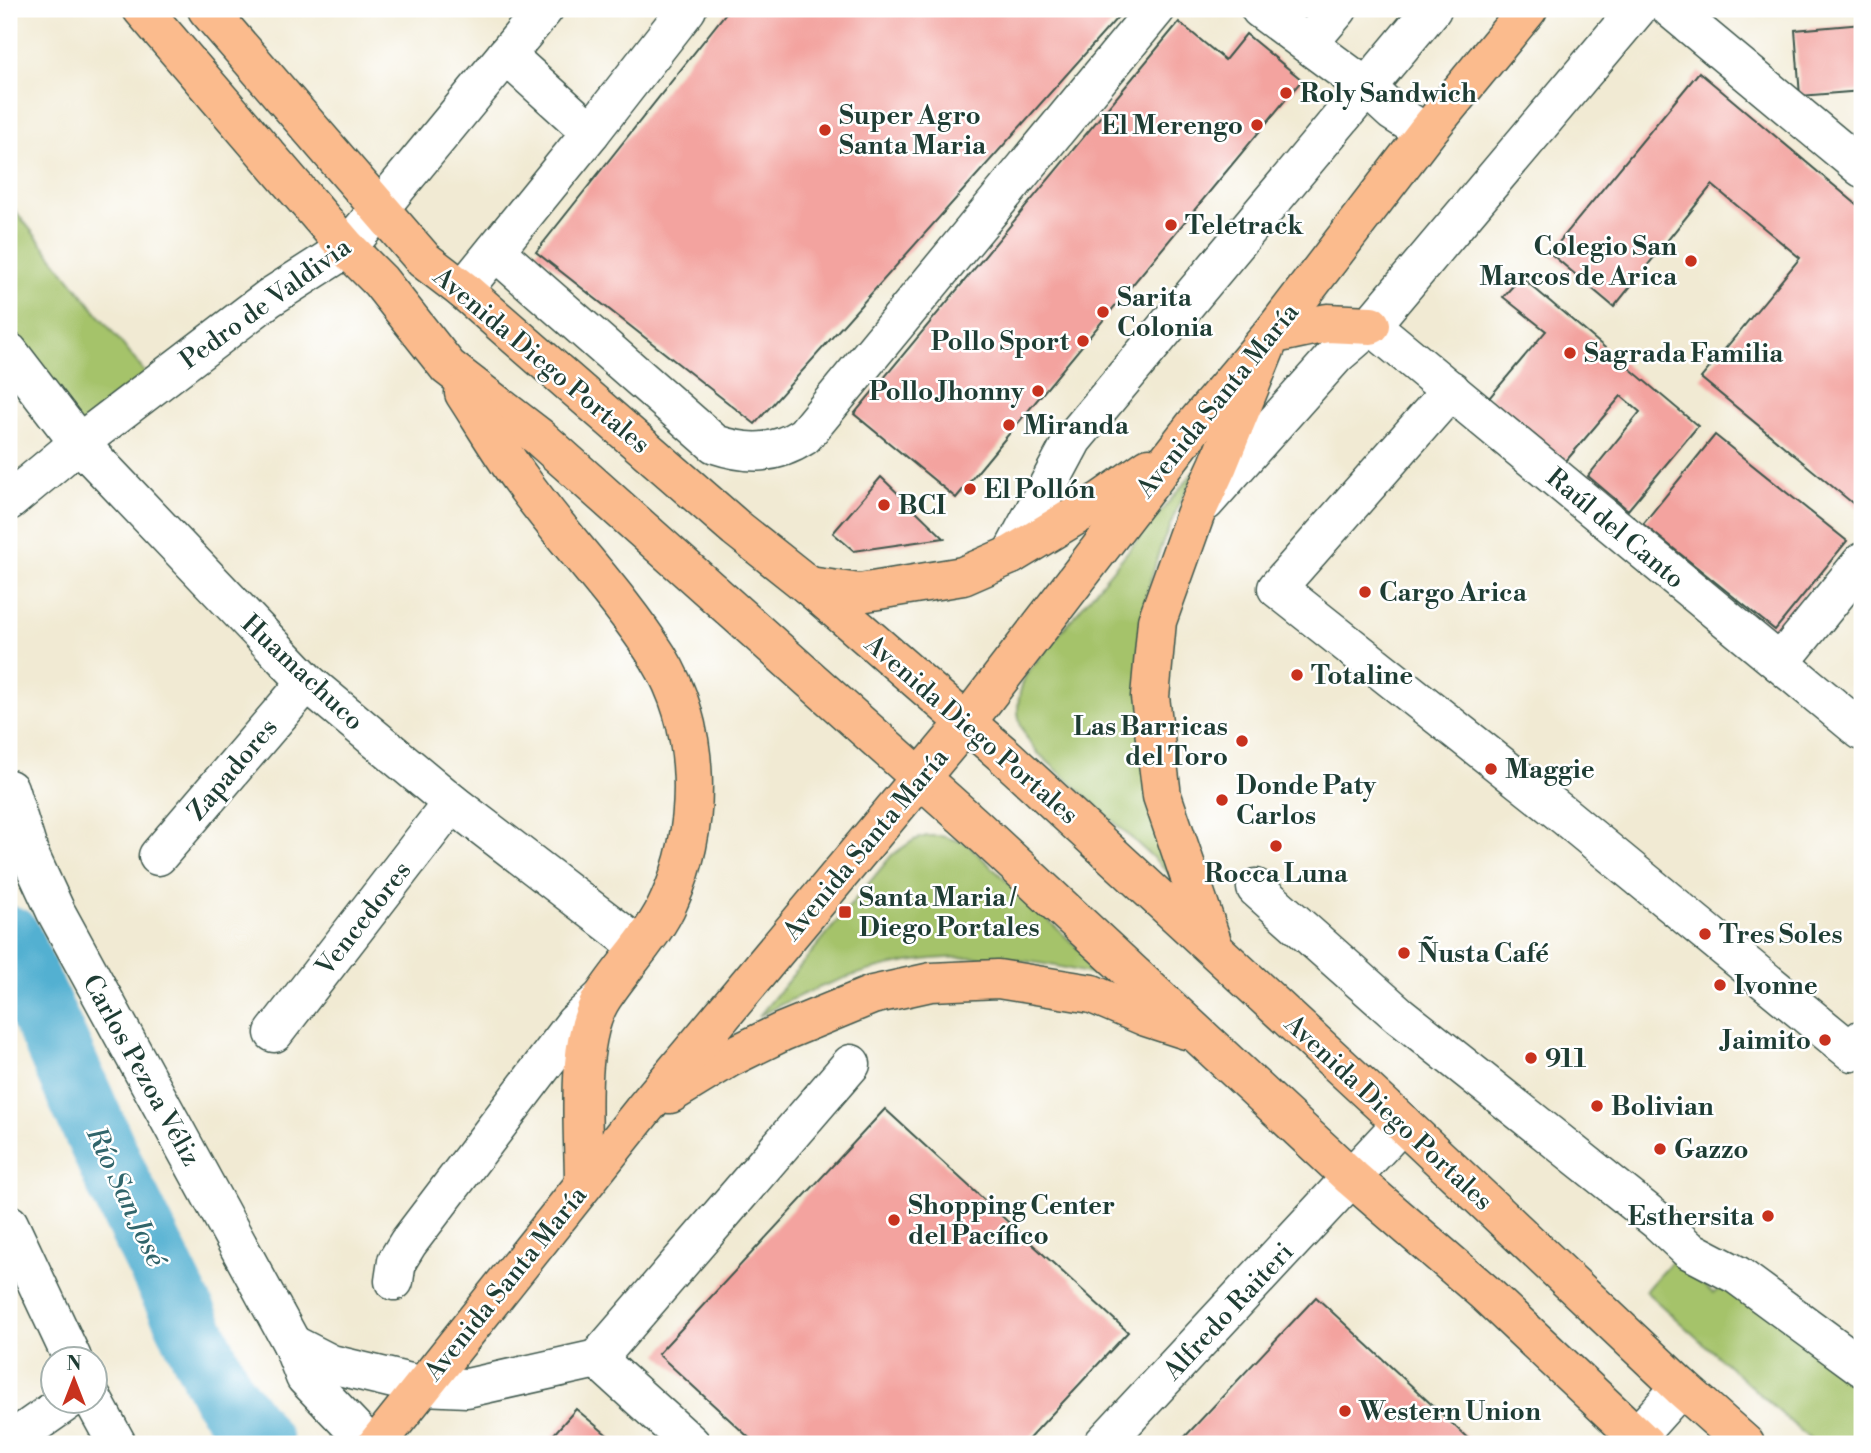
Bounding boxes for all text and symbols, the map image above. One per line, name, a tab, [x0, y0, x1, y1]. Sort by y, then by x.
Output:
place label: Roly Sandwich	[1300, 78, 1477, 110]
marker: Roly Sandwich	[1278, 85, 1294, 101]
place label: Super Agro Santa Maria	[839, 100, 987, 162]
place label: El Merengo	[1101, 110, 1243, 142]
marker: El Merengo	[1249, 117, 1265, 133]
marker: Super Agro Santa Maria	[817, 122, 833, 138]
place label: Teletrack	[1185, 210, 1304, 242]
marker: Teletrack	[1163, 217, 1179, 233]
street label: Pedro de Valdivia	[174, 231, 358, 377]
place label: Colegio San Marcos de Arica	[1479, 231, 1678, 293]
marker: Colegio San Marcos de Arica	[1683, 253, 1699, 269]
street label: Avenida Diego Portales	[426, 260, 656, 461]
place label: Sarita Colonia	[1117, 282, 1214, 344]
street label: Avenida Santa María	[1129, 296, 1307, 505]
marker: Sarita Colonia	[1095, 304, 1111, 320]
place label: Pollo Sport	[931, 326, 1070, 358]
marker: Pollo Sport	[1075, 333, 1091, 349]
place label: Sagrada Familia	[1584, 338, 1784, 370]
marker: Sagrada Familia	[1562, 345, 1578, 361]
place label: Pollo Jhonny	[869, 376, 1025, 408]
marker: Pollo Jhonny	[1030, 383, 1046, 399]
place label: Miranda	[1023, 410, 1130, 442]
marker: Miranda	[1001, 417, 1017, 433]
street label: Raúl del Canto	[1540, 462, 1691, 596]
place label: El Pollón	[984, 474, 1095, 506]
marker: El Pollón	[962, 481, 978, 497]
place label: BCI	[898, 490, 946, 522]
marker: BCI	[876, 497, 892, 513]
place label: Cargo Arica	[1379, 577, 1528, 609]
marker: Cargo Arica	[1357, 584, 1373, 600]
street label: Huamachuco	[234, 608, 370, 738]
street label: Avenida Diego Portales	[857, 628, 1085, 831]
place label: Totaline	[1311, 660, 1413, 692]
marker: Totaline	[1289, 667, 1305, 683]
place label: Las Barricas del Toro	[1073, 711, 1228, 773]
street label: Zapadores	[181, 712, 285, 827]
marker: Las Barricas del Toro	[1234, 733, 1250, 749]
street label: Avenida Santa María	[775, 741, 956, 948]
place label: Maggie	[1505, 754, 1595, 786]
marker: Maggie	[1483, 761, 1499, 777]
place label: Donde Paty Carlos	[1236, 770, 1377, 832]
marker: Donde Paty Carlos	[1214, 792, 1230, 808]
marker: Rocca Luna	[1268, 838, 1284, 854]
street label: Vencedores	[309, 855, 418, 983]
place label: Rocca Luna	[1204, 858, 1349, 890]
place label: Santa Maria / Diego Portales	[859, 882, 1040, 944]
marker: Santa Maria / Diego Portales	[837, 904, 853, 920]
place label: Tres Soles	[1719, 919, 1843, 951]
marker: Tres Soles	[1697, 926, 1713, 942]
place label: Ñusta Café	[1418, 936, 1549, 970]
marker: Ñusta Café	[1396, 945, 1412, 961]
street label: Carlos Pezoa Véliz	[75, 969, 207, 1172]
place label: Ivonne	[1734, 970, 1818, 1002]
marker: Ivonne	[1712, 977, 1728, 993]
street label: Avenida Diego Portales	[1277, 1007, 1499, 1217]
place label: Jaimito	[1719, 1025, 1811, 1057]
marker: Jaimito	[1817, 1032, 1833, 1048]
place label: 911	[1545, 1043, 1587, 1075]
marker: 911	[1523, 1050, 1539, 1066]
place label: Bolivian	[1611, 1091, 1714, 1123]
marker: Bolivian	[1589, 1098, 1605, 1114]
water label: Río San José	[78, 1120, 174, 1274]
place label: Gazzo	[1674, 1134, 1749, 1166]
marker: Gazzo	[1652, 1141, 1668, 1157]
street label: Avenida Santa María	[417, 1179, 595, 1388]
place label: Shopping Center del Pacífico	[908, 1190, 1115, 1252]
place label: Esthersita	[1628, 1201, 1755, 1233]
marker: Esthersita	[1760, 1208, 1776, 1224]
marker: Shopping Center del Pacífico	[886, 1212, 902, 1228]
street label: Alfredo Raiteri	[1156, 1236, 1301, 1388]
north arrow	[38, 1344, 108, 1414]
text: N	[66, 1352, 82, 1376]
place label: Western Union	[1358, 1396, 1541, 1428]
marker: Western Union	[1337, 1403, 1353, 1419]

